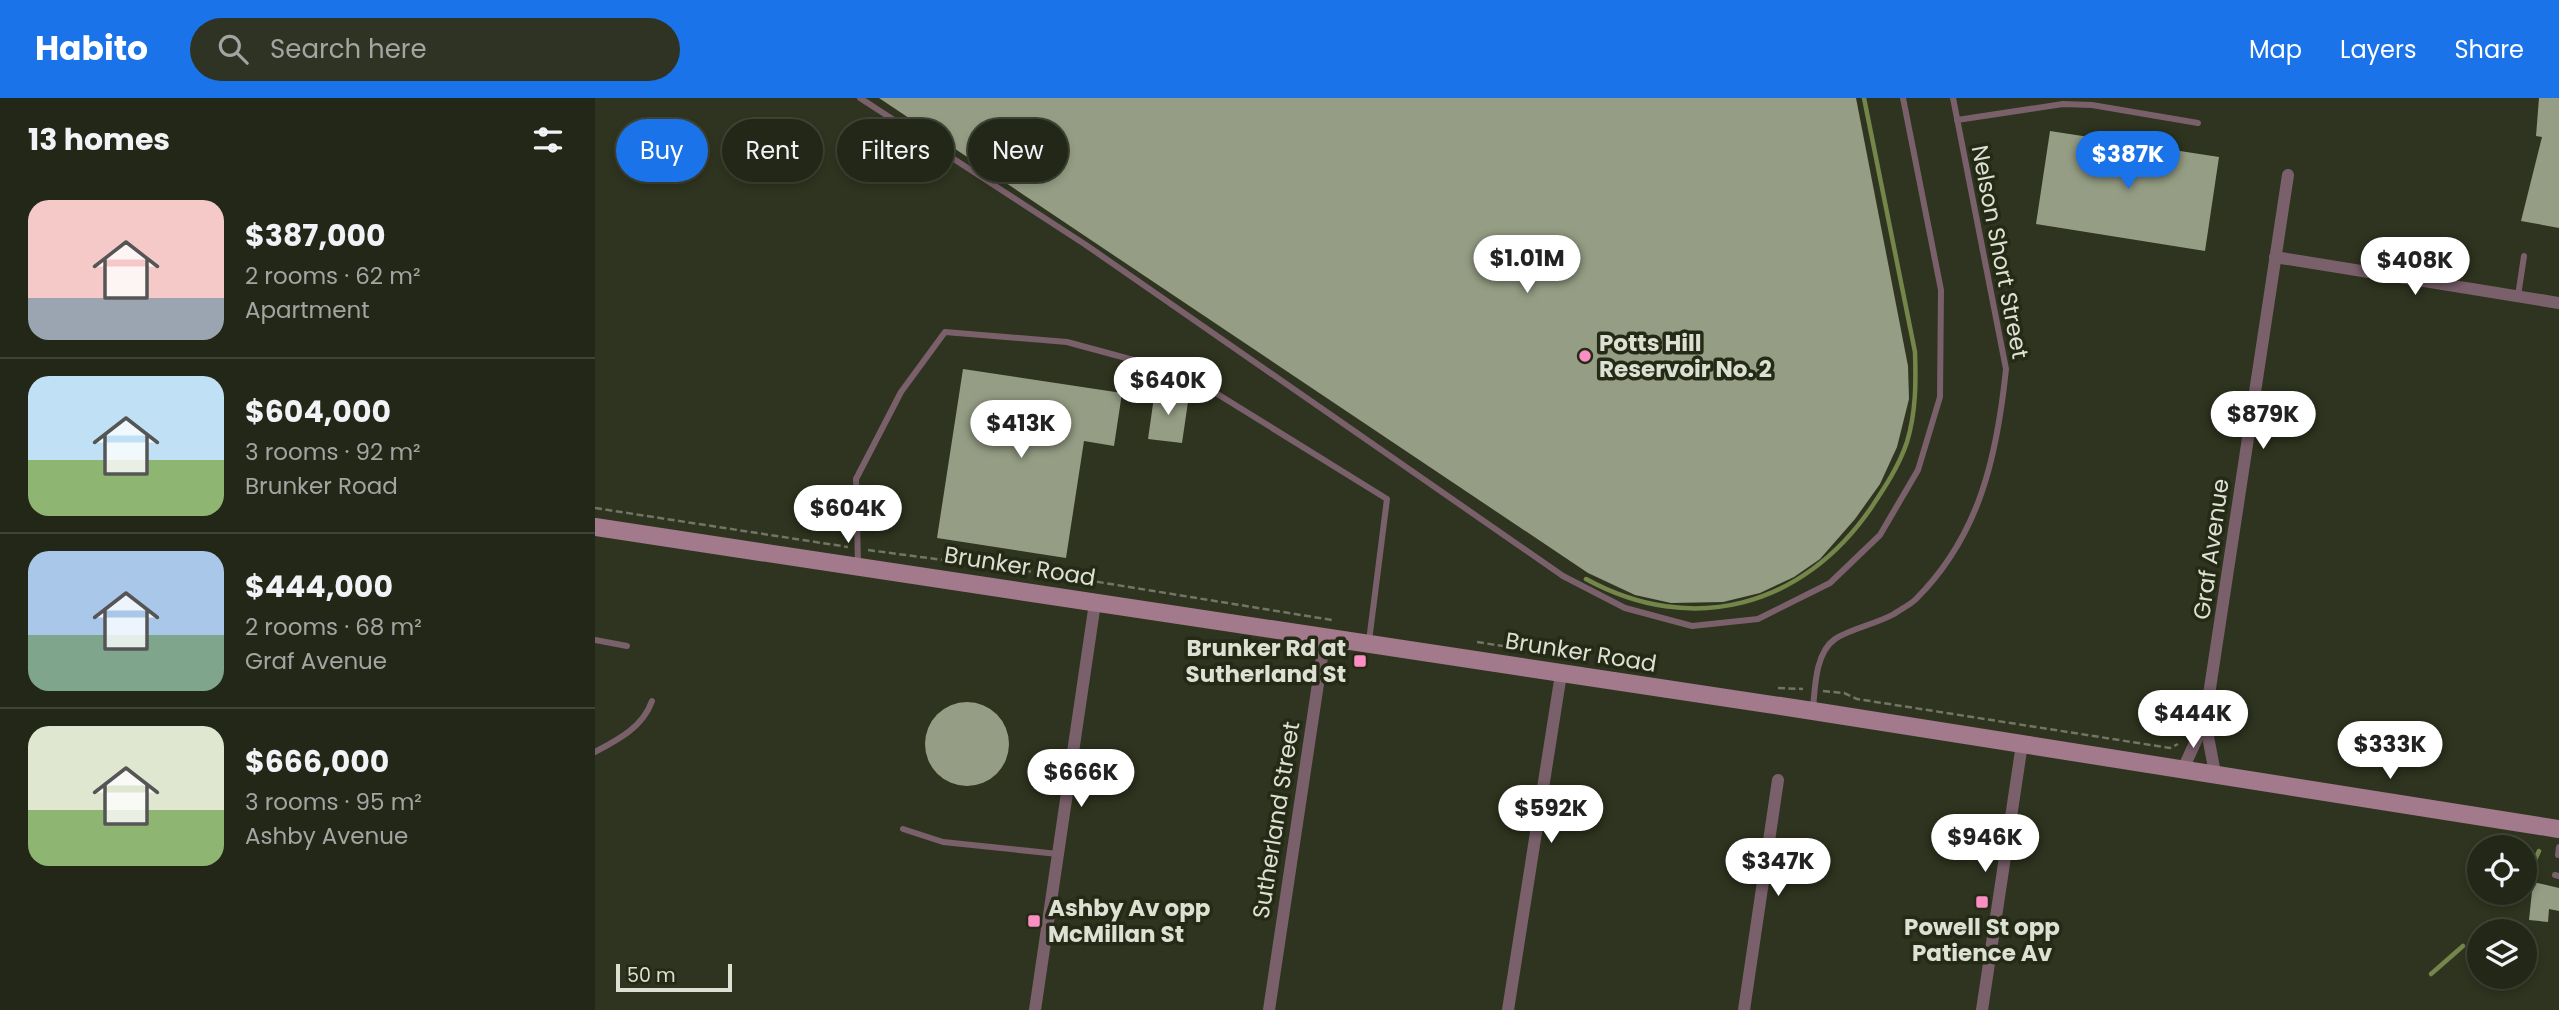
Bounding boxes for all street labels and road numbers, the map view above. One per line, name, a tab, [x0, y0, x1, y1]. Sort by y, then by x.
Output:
street label: Nelson Short Street	[1964, 142, 2036, 362]
street label: Graf Avenue	[2185, 476, 2237, 622]
street label: Brunker Road	[942, 538, 1098, 594]
street label: Brunker Road	[1503, 624, 1659, 680]
street label: Sutherland Street	[1245, 719, 1307, 921]

